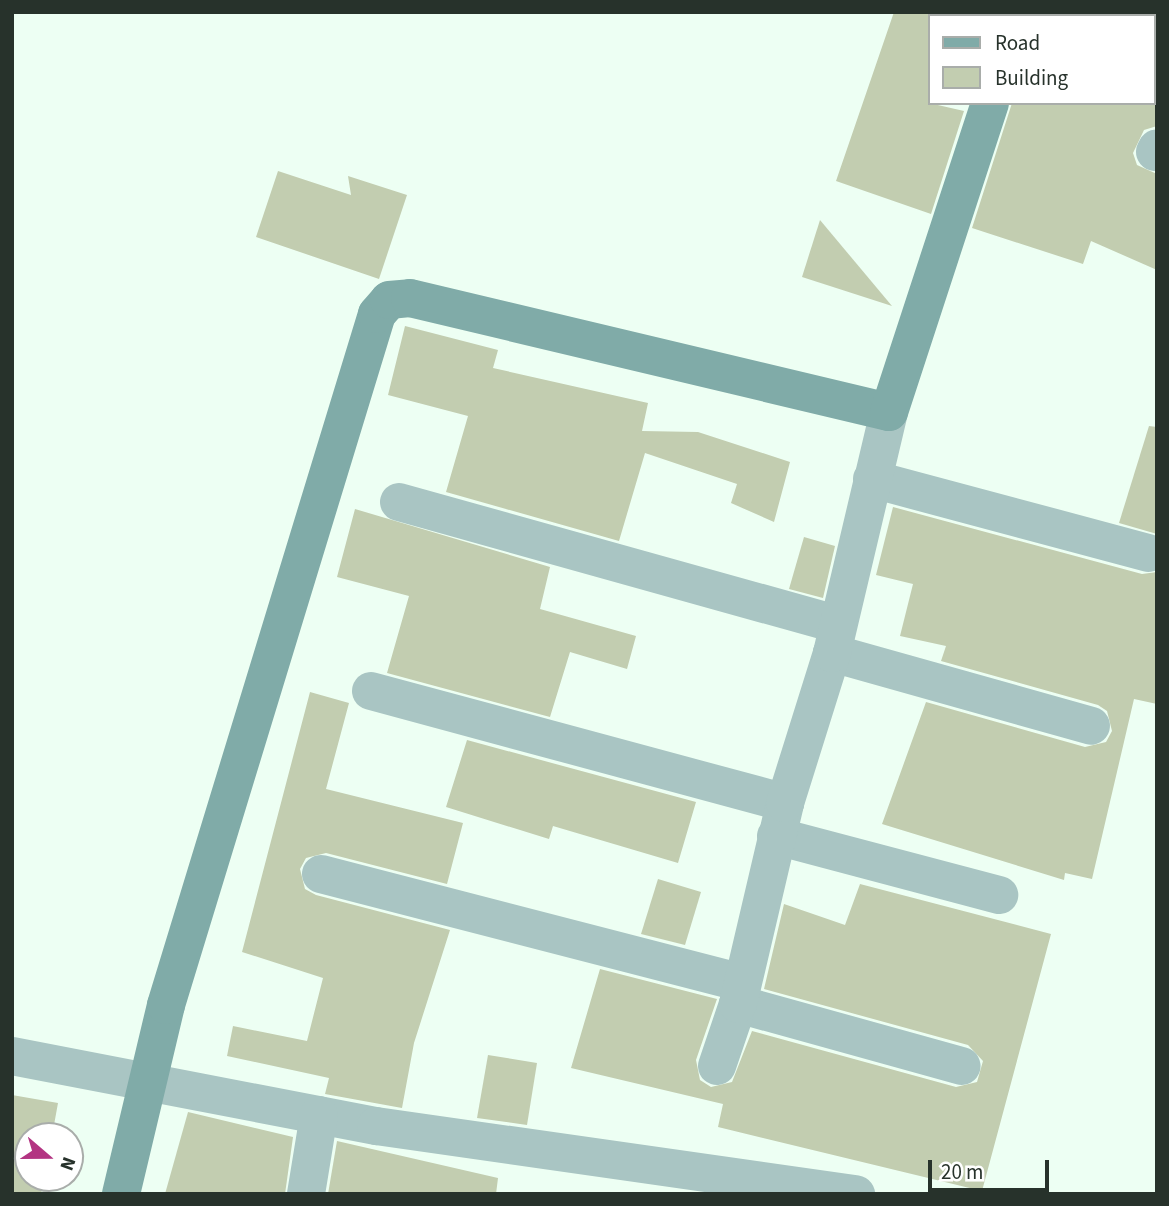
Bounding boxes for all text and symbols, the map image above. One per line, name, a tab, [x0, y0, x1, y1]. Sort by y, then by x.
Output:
legend	[928, 14, 1155, 105]
text: Road	[995, 28, 1040, 58]
text: Building	[995, 63, 1068, 93]
north arrow	[14, 1122, 84, 1192]
scale bar	[931, 1146, 1052, 1190]
text: N	[52, 1153, 82, 1174]
text: 20 m	[941, 1157, 983, 1187]

